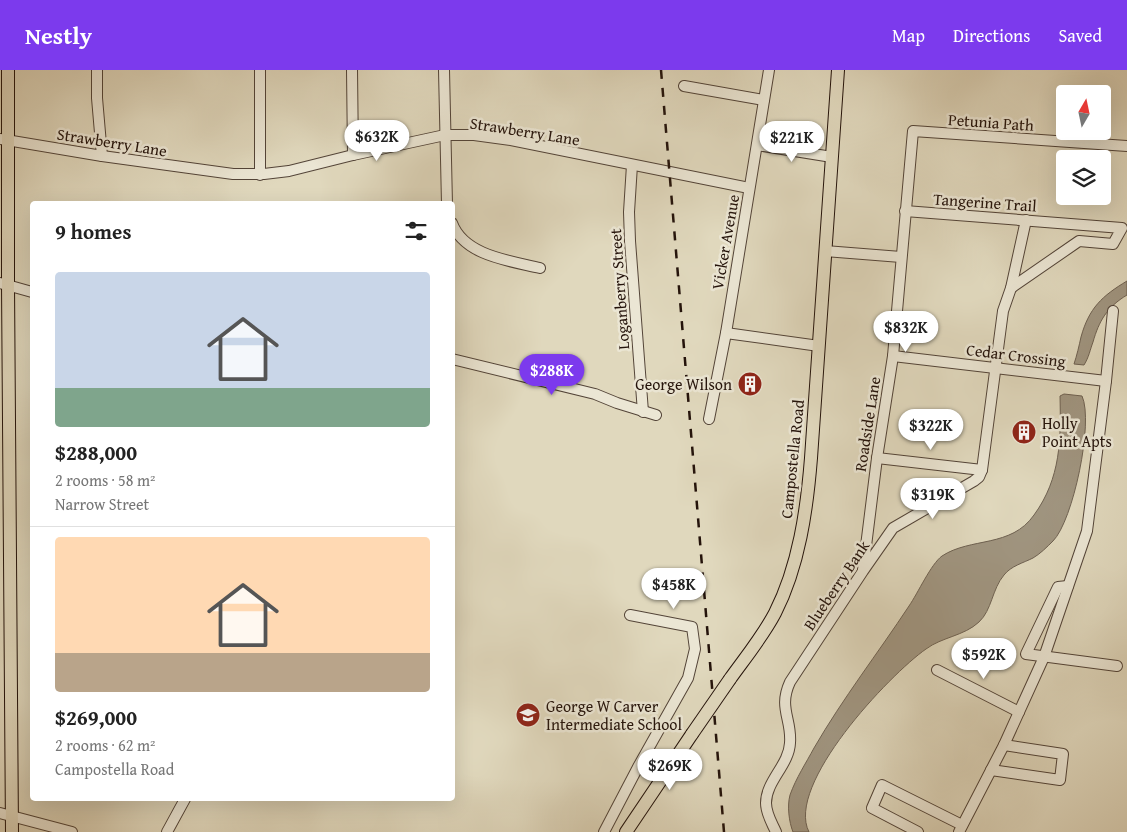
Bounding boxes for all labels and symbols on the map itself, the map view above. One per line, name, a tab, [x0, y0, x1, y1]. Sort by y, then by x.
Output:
north arrow	[1056, 85, 1111, 140]
street label: Petunia Path	[947, 107, 1035, 137]
street label: Strawberry Lane	[468, 110, 582, 152]
pin: $632K	[342, 119, 412, 162]
street label: Strawberry Lane	[55, 121, 169, 163]
pin: $221K	[757, 121, 827, 163]
street label: Tangerine Trail	[933, 186, 1038, 218]
street label: Vicker Avenue	[705, 192, 745, 292]
street label: Loganberry Street	[603, 227, 635, 350]
pin: $832K	[871, 310, 941, 353]
street label: Cedar Crossing	[965, 337, 1067, 373]
pin: $288K	[517, 354, 587, 396]
building icon: George Wilson	[737, 371, 763, 397]
place label: George Wilson	[635, 372, 732, 396]
street label: Roadside Lane	[848, 375, 886, 473]
street label: Campostella Road	[774, 398, 810, 520]
pin: $322K	[896, 408, 966, 451]
place label: Holly Point Apts	[1042, 411, 1112, 453]
building icon: Holly Point Apts	[1011, 419, 1037, 445]
pin: $319K	[898, 478, 968, 520]
street label: Blueberry Bank	[797, 534, 875, 635]
pin: $458K	[639, 568, 709, 610]
pin: $592K	[949, 638, 1019, 680]
place label: George W Carver Intermediate School	[546, 694, 682, 736]
school or university icon: George W Carver Intermediate School	[515, 702, 541, 728]
pin: $269K	[635, 748, 705, 791]

